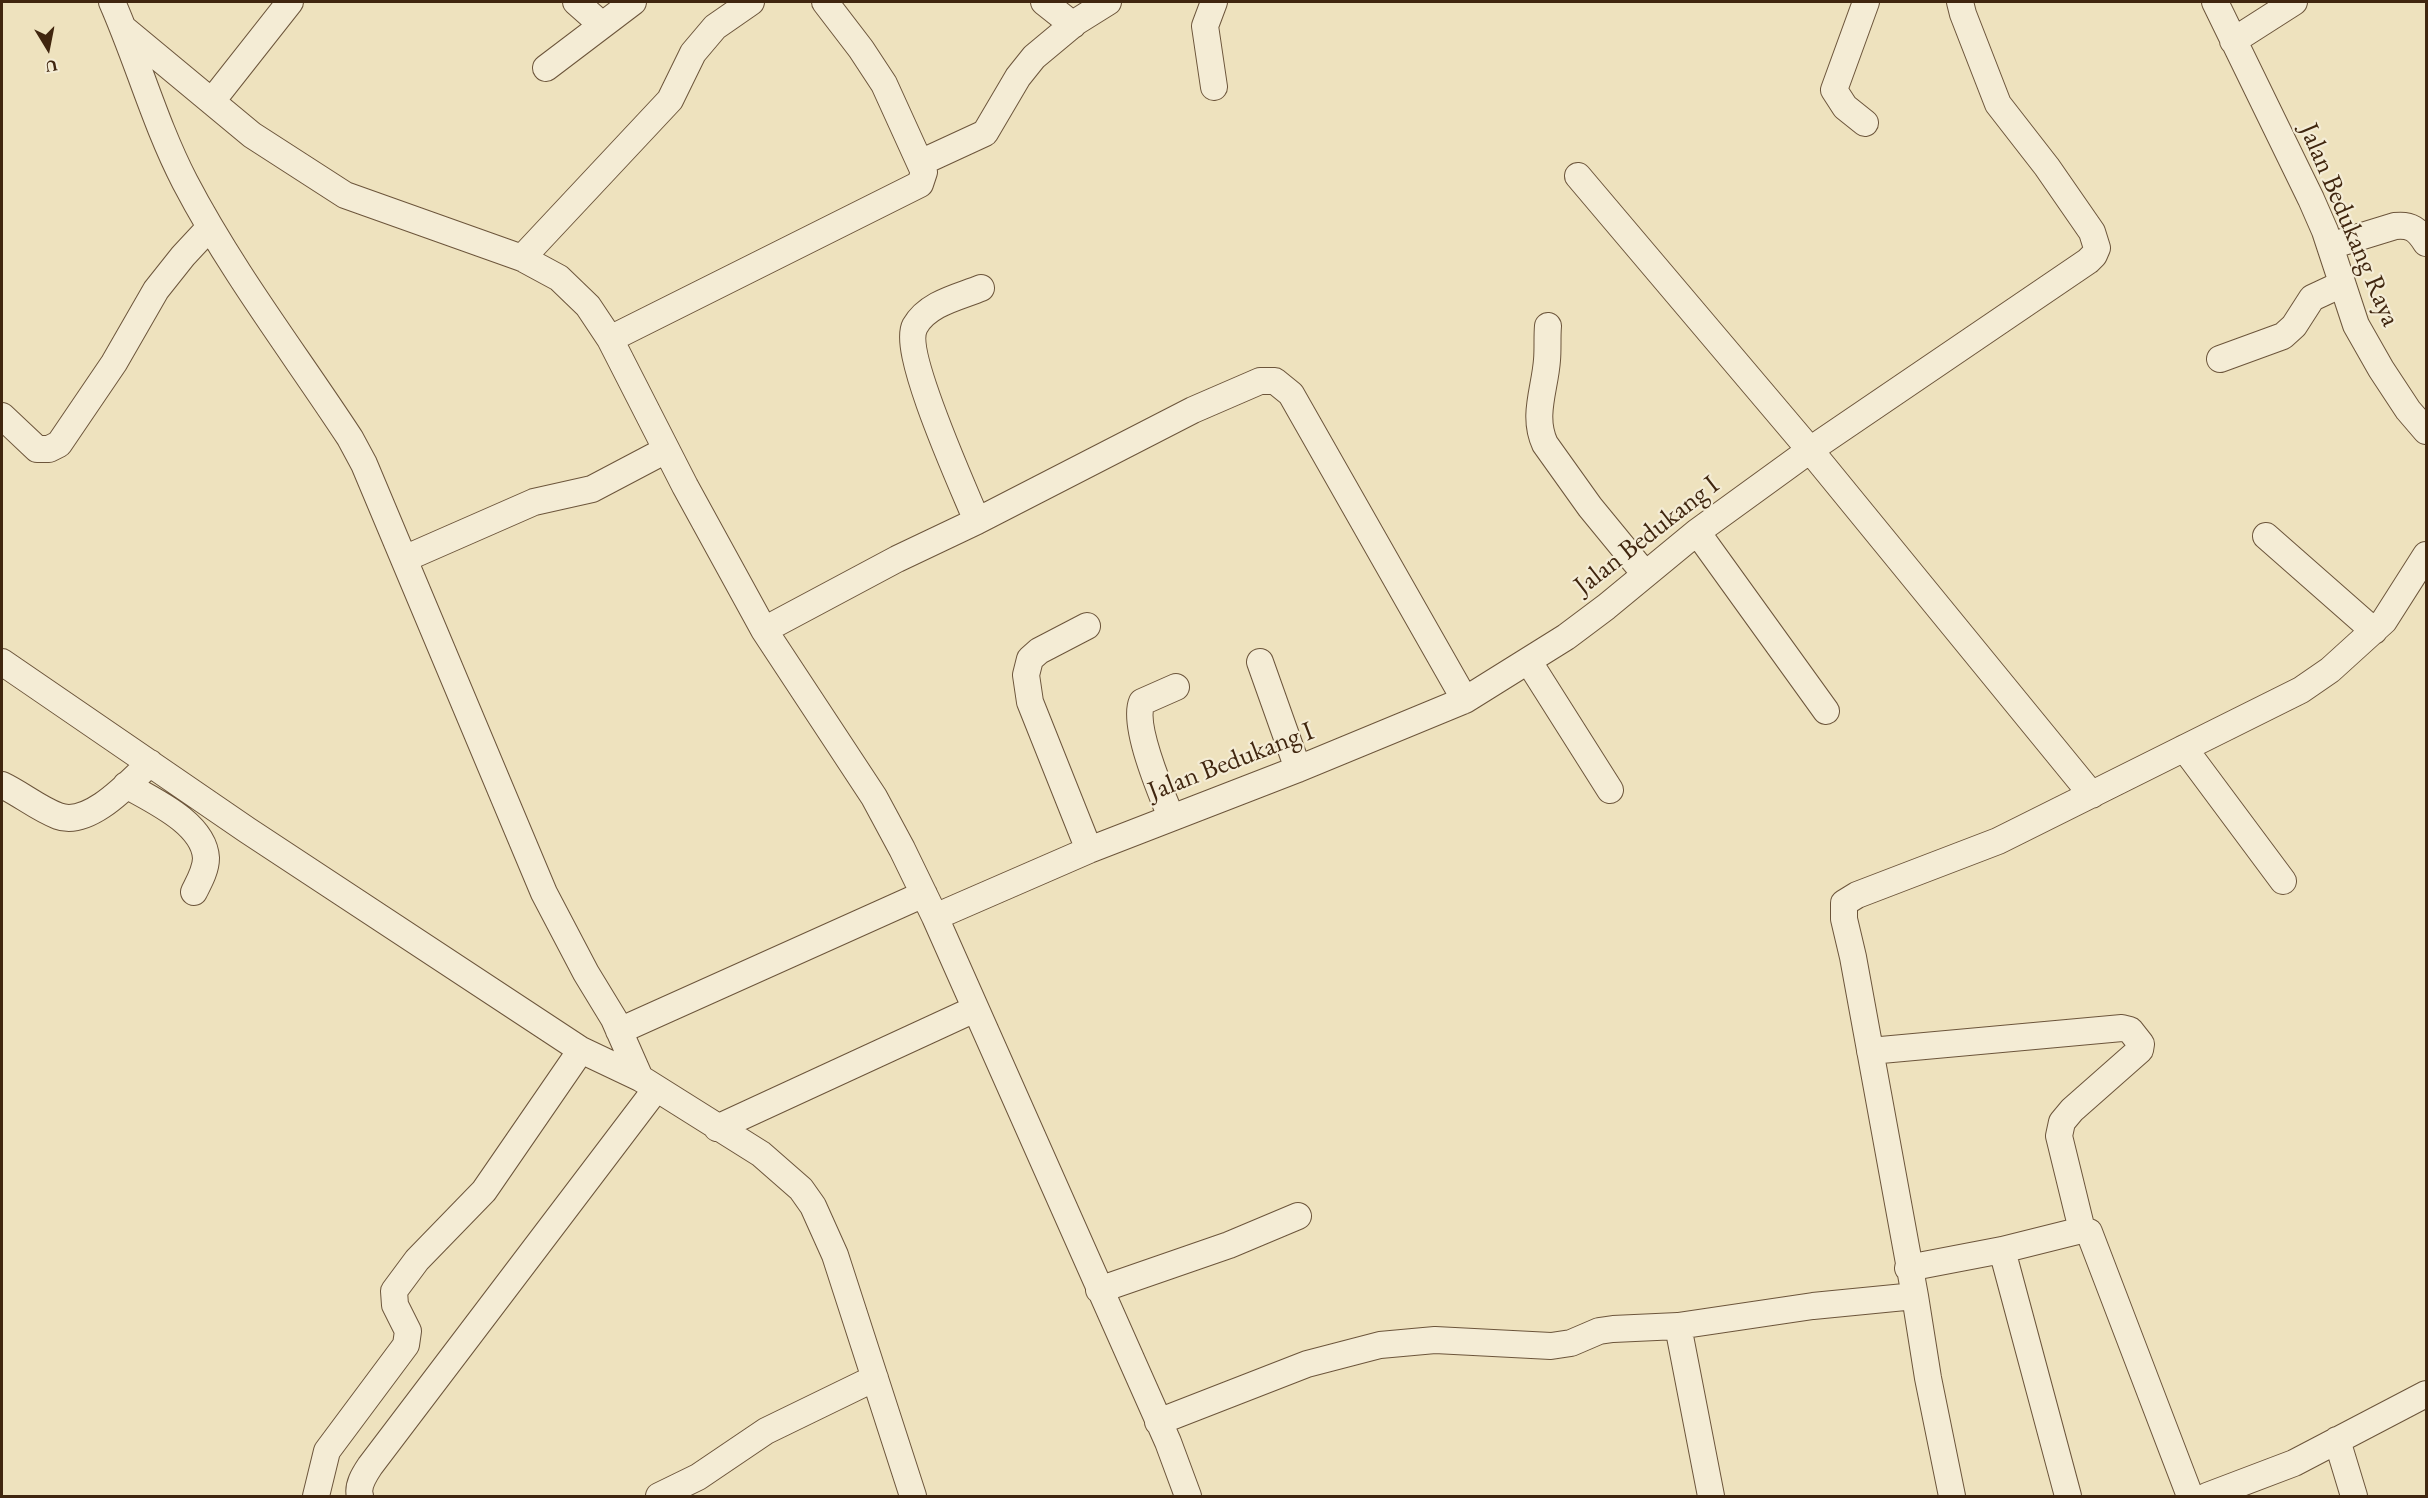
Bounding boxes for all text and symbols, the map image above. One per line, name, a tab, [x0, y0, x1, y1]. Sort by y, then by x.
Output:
north arrow	[18, 18, 78, 78]
text: U	[44, 55, 59, 78]
street label: Jalan Bedukang Raya	[2292, 118, 2406, 332]
street label: Jalan Bedukang I	[1568, 469, 1726, 603]
street label: Jalan Bedukang I	[1144, 716, 1318, 808]

